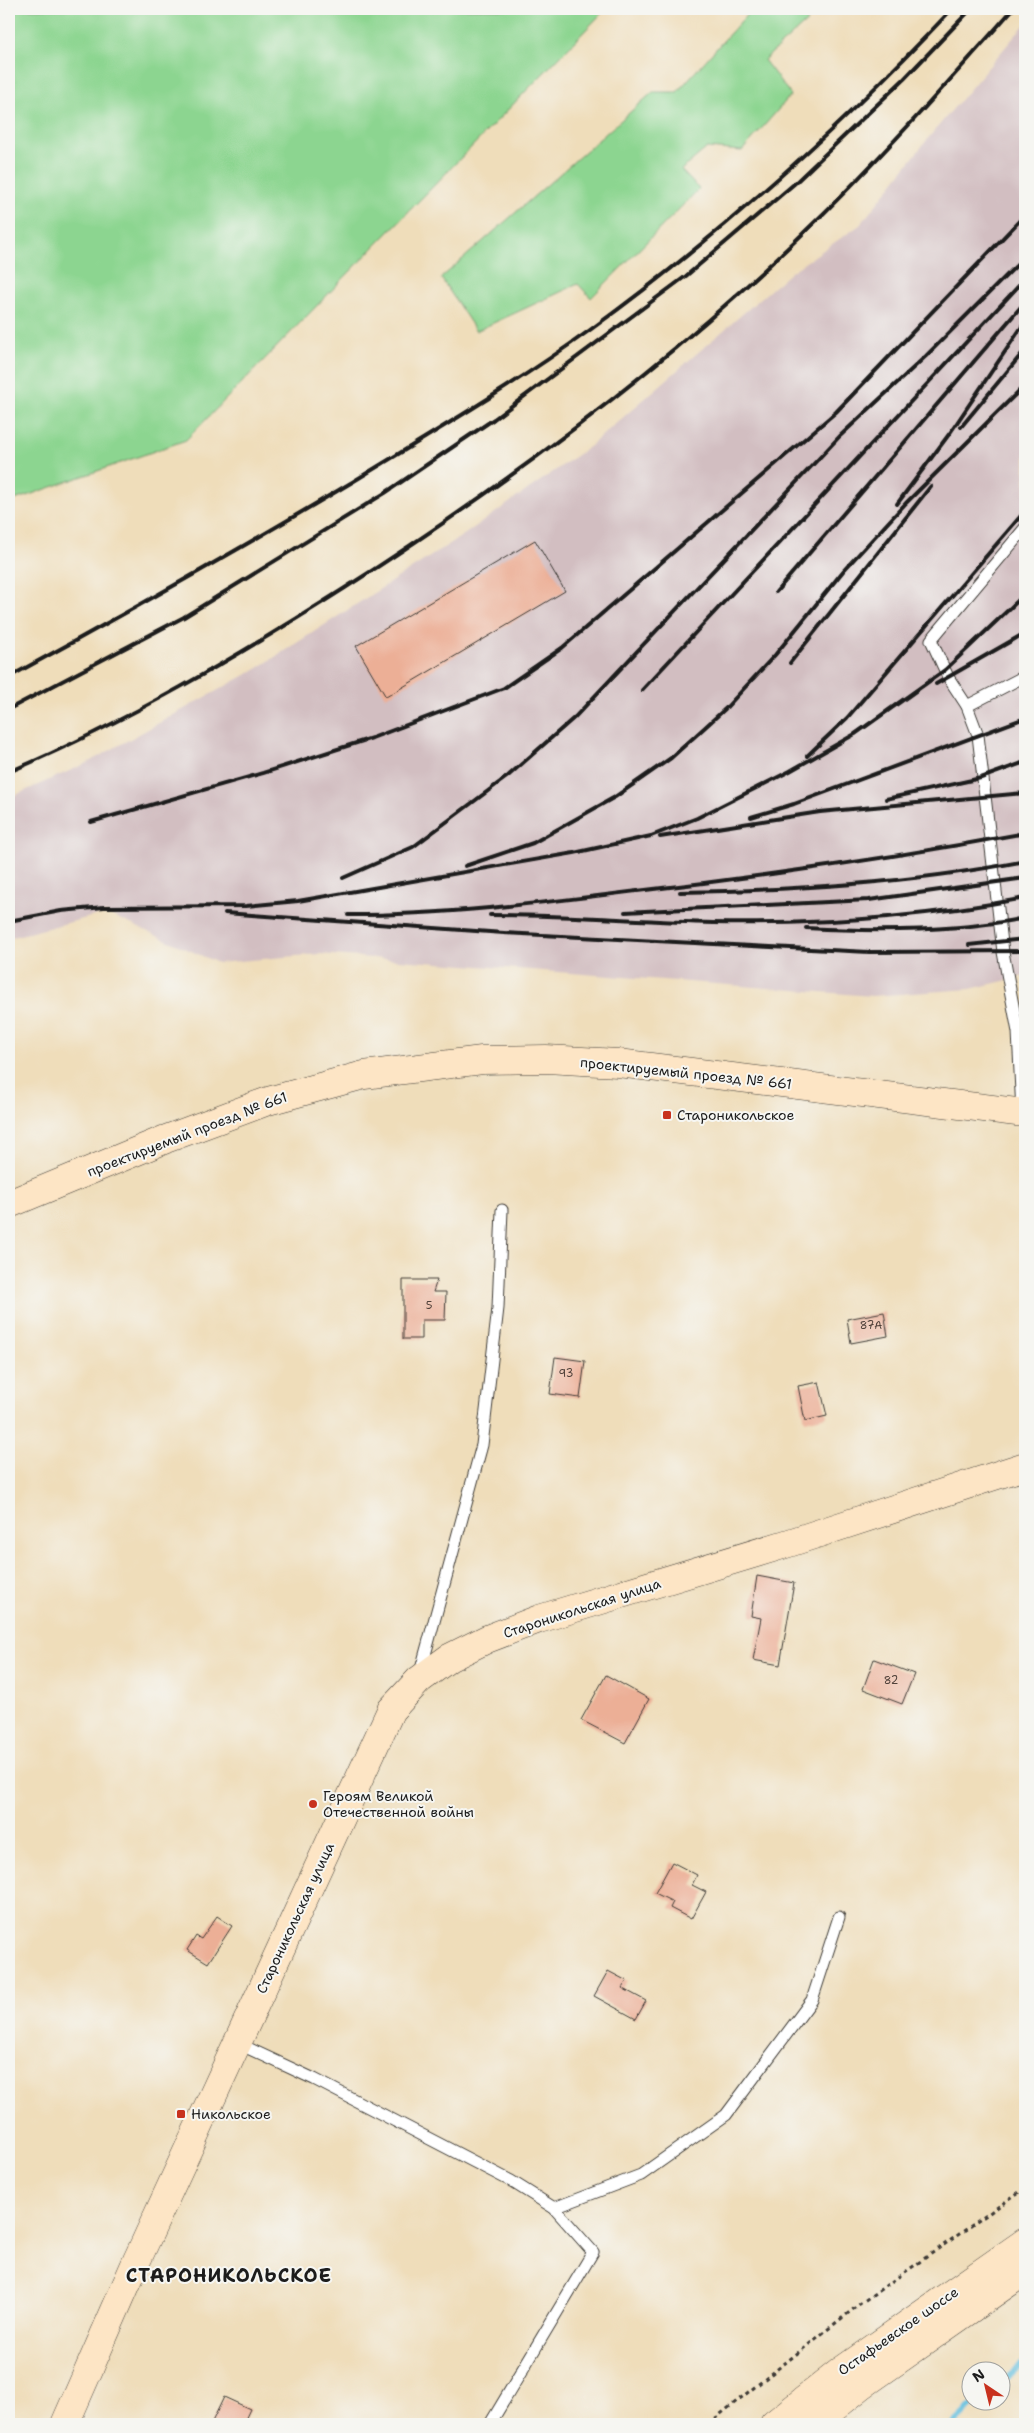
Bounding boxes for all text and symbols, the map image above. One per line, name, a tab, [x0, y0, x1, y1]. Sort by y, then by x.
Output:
street label: проектируемый проезд № 661	[579, 1053, 793, 1093]
street label: проектируемый проезд № 661	[84, 1087, 290, 1181]
place label: Староникольское	[677, 1106, 795, 1124]
marker: Староникольское	[661, 1109, 673, 1121]
house number: 5	[426, 1298, 433, 1313]
house number: 87А	[860, 1318, 882, 1333]
house number: 93	[559, 1366, 573, 1381]
street label: Староникольская улица	[501, 1574, 663, 1642]
house number: 82	[884, 1673, 898, 1688]
place label: Героям Великой Отечественной войны	[323, 1787, 474, 1821]
marker: Героям Великой Отечественной войны	[307, 1798, 319, 1810]
street label: Староникольская улица	[252, 1839, 338, 1996]
place label: Никольское	[191, 2105, 271, 2123]
marker: Никольское	[175, 2108, 187, 2120]
district label: СТАРОНИКОЛЬСКОЕ	[126, 2263, 332, 2288]
street label: Остафьевское шоссе	[834, 2283, 962, 2379]
north arrow	[962, 2360, 1012, 2410]
text: N	[969, 2365, 988, 2386]

